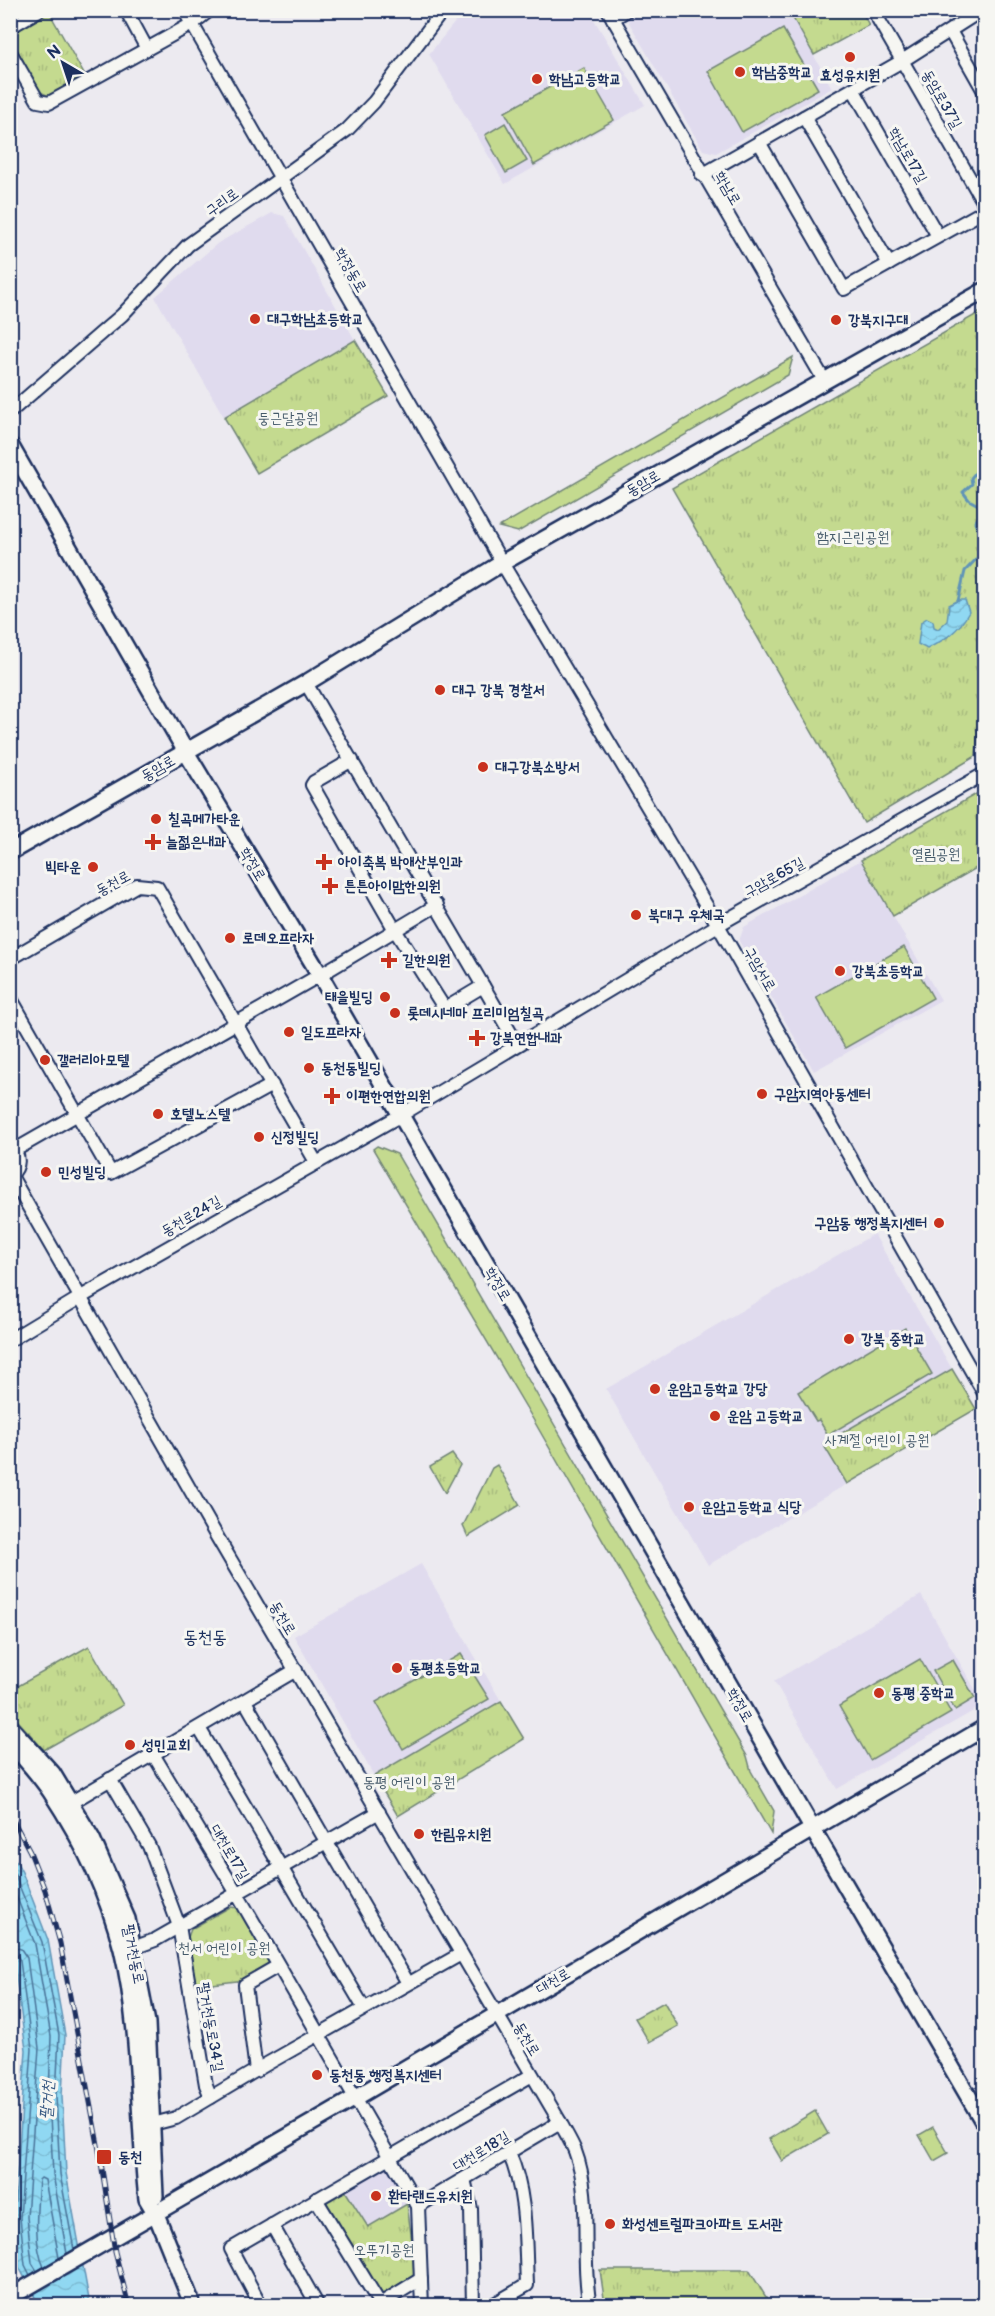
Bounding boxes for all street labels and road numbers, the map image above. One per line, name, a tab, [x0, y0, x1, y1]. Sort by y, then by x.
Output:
street label: 동암로37길	[917, 66, 966, 132]
street label: 학남로17길	[884, 124, 931, 187]
street label: 학남로	[710, 168, 745, 209]
street label: 구리로	[202, 184, 243, 221]
street label: 학정동로	[330, 245, 371, 296]
street label: 동암로	[623, 466, 664, 501]
street label: 동암로	[138, 751, 179, 786]
street label: 학정로	[235, 844, 270, 885]
street label: 구암로65길	[741, 853, 808, 902]
street label: 동천로	[93, 867, 134, 900]
street label: 구암서로	[739, 944, 780, 995]
street label: 동천로24길	[158, 1192, 225, 1241]
street label: 학정로	[480, 1264, 515, 1305]
street label: 동천로	[265, 1598, 300, 1639]
street label: 학정로	[722, 1685, 757, 1726]
street label: 대천로17길	[206, 1821, 254, 1883]
street label: 팔거천동로	[118, 1923, 149, 1986]
street label: 대천로	[533, 1964, 574, 1999]
street label: 팔거천동로34길	[193, 1981, 228, 2073]
street label: 동천로	[509, 2019, 544, 2060]
street label: 대천로18길	[449, 2127, 513, 2176]

